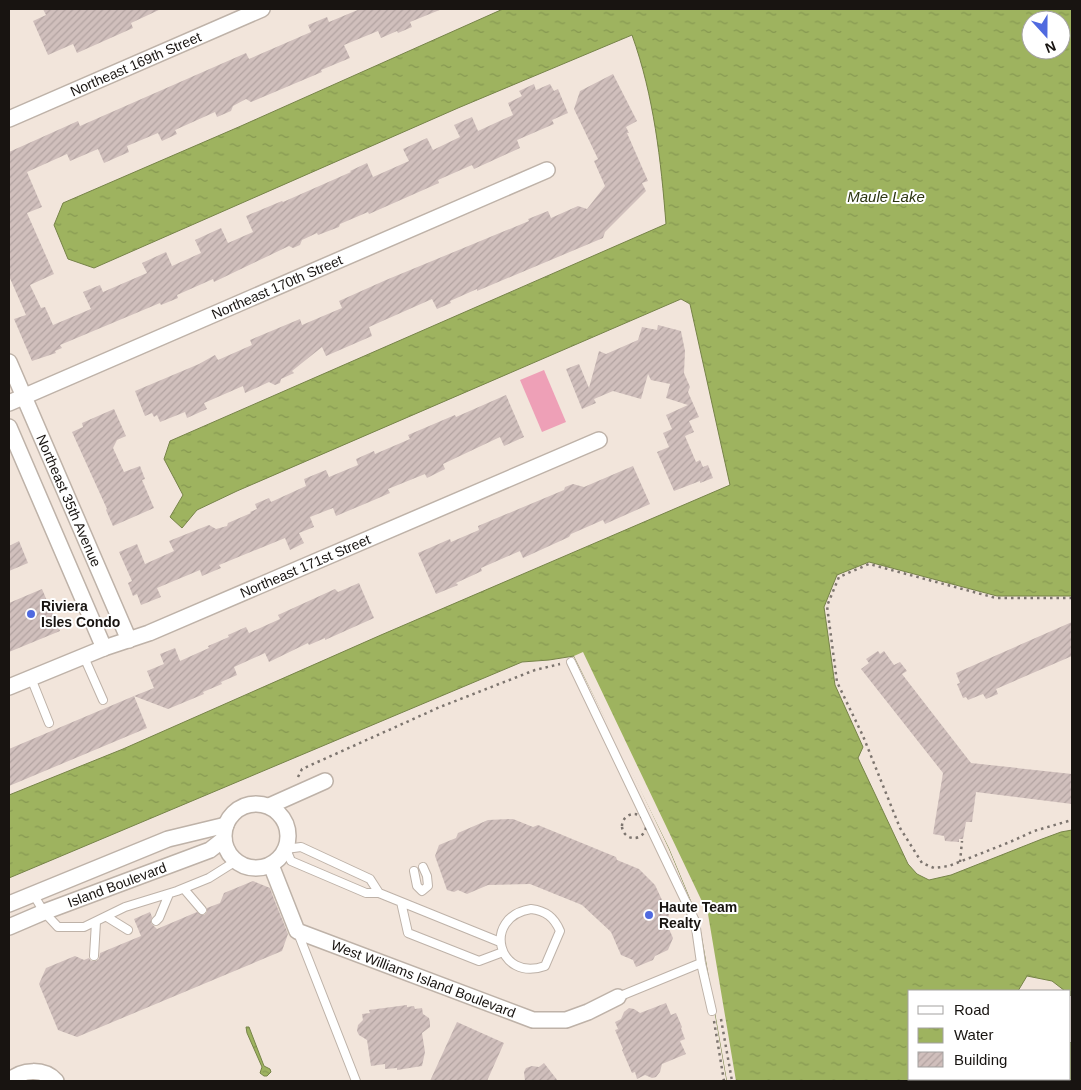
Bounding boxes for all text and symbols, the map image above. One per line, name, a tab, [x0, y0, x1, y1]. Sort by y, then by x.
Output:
north arrow	[1021, 10, 1071, 60]
street label: Northeast 169th Street	[68, 28, 204, 99]
text: N	[1043, 38, 1058, 56]
water label: Maule Lake	[847, 188, 925, 205]
street label: Northeast 170th Street	[209, 252, 345, 322]
street label: Northeast 35th Avenue	[33, 432, 104, 569]
street label: Northeast 171st Street	[238, 531, 373, 601]
place label: Riviera Isles Condo	[41, 598, 120, 630]
marker: Riviera Isles Condo	[25, 608, 37, 620]
street label: Island Boulevard	[65, 859, 169, 910]
place label: Haute Team Realty	[659, 899, 737, 931]
marker: Haute Team Realty	[643, 909, 655, 921]
street label: West Williams Island Boulevard	[329, 937, 518, 1021]
legend	[908, 990, 1071, 1080]
text: Road	[954, 1001, 990, 1018]
text: Water	[954, 1026, 993, 1043]
text: Building	[954, 1051, 1007, 1068]

